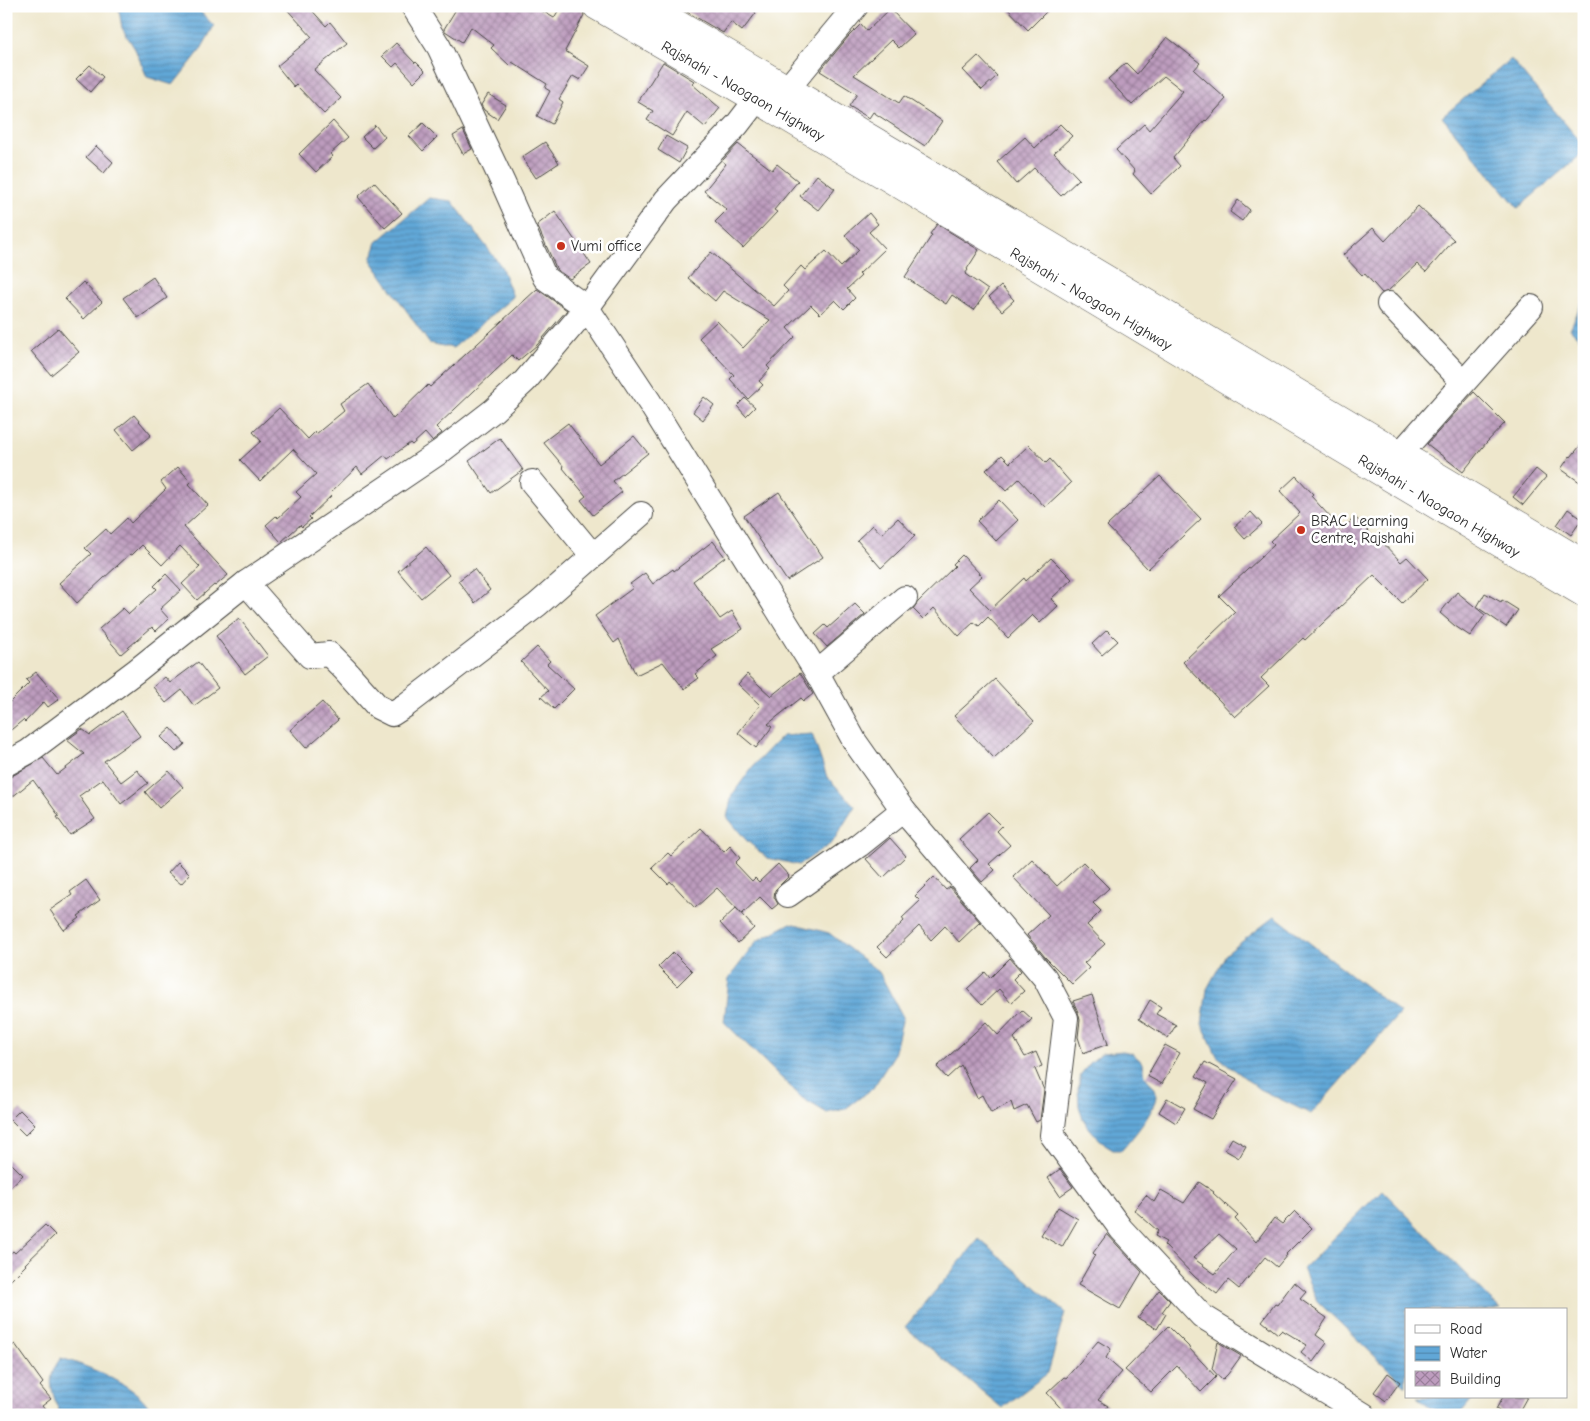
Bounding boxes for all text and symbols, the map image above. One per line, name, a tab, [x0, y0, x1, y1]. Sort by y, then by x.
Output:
street label: Rajshahi - Naogaon Highway	[658, 37, 828, 145]
place label: Vumi office	[571, 237, 642, 255]
marker: Vumi office	[555, 240, 567, 252]
street label: Rajshahi - Naogaon Highway	[1007, 244, 1175, 355]
street label: Rajshahi - Naogaon Highway	[1355, 451, 1523, 562]
place label: BRAC Learning Centre, Rajshahi	[1311, 512, 1414, 547]
marker: BRAC Learning Centre, Rajshahi	[1295, 524, 1307, 536]
legend	[1405, 1308, 1568, 1398]
text: Road	[1450, 1320, 1482, 1338]
text: Water	[1450, 1344, 1487, 1362]
text: Building	[1450, 1370, 1501, 1388]

